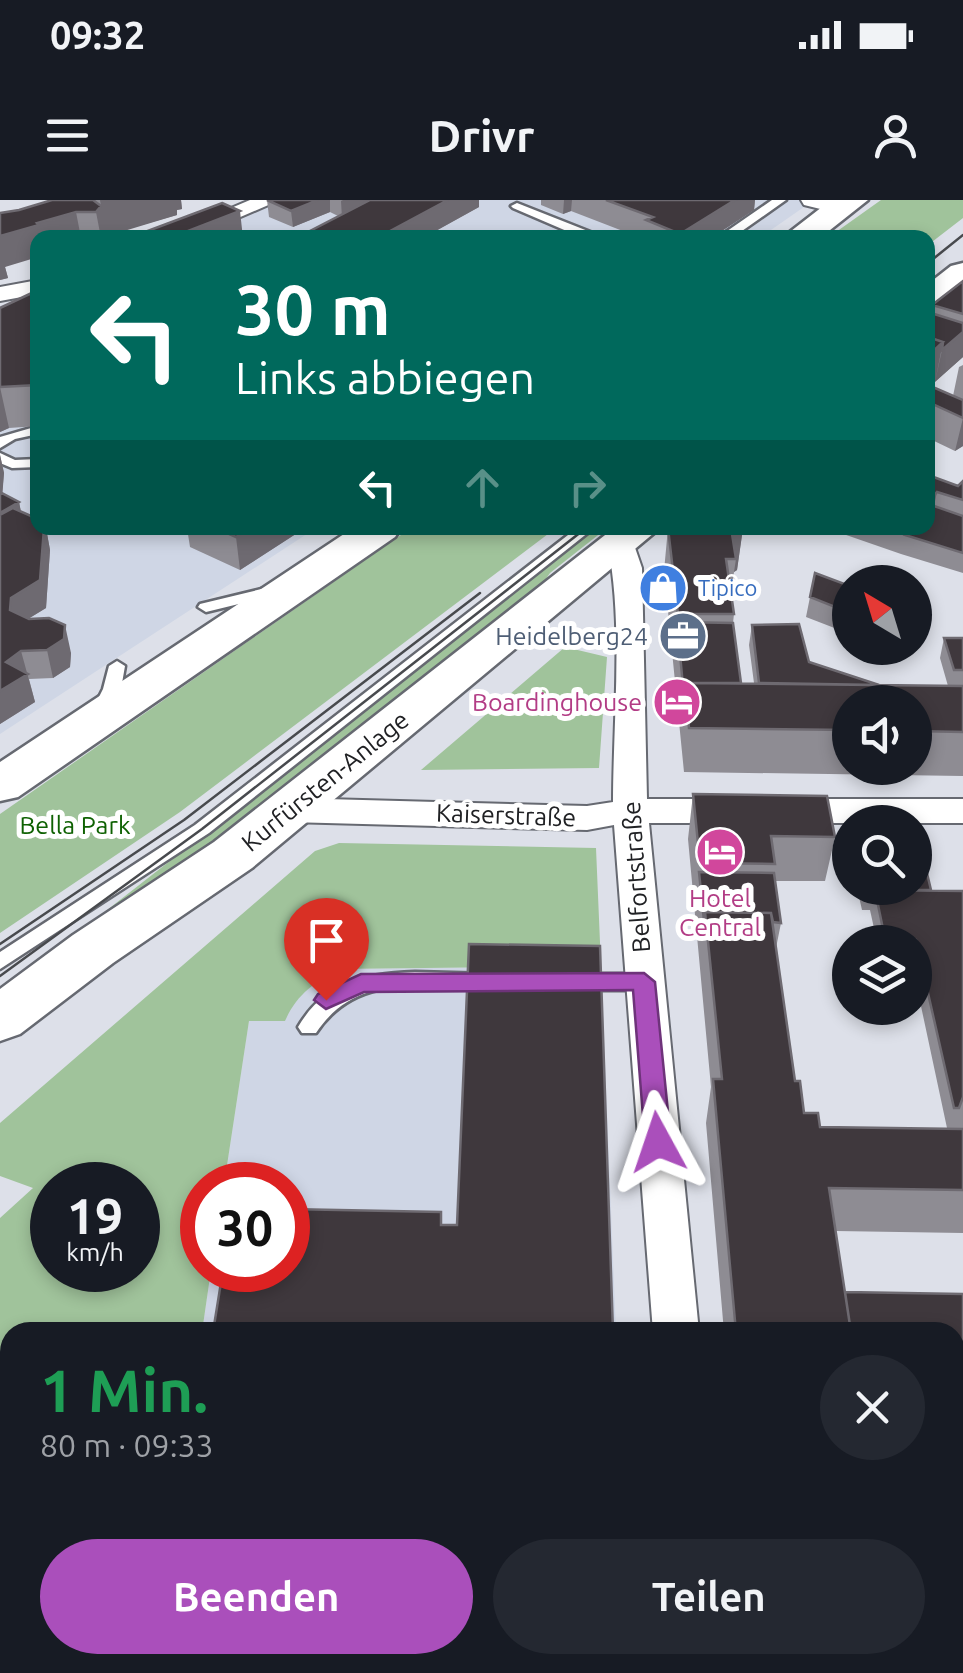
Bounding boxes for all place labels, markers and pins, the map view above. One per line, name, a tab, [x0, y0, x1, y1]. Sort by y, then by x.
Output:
shop icon: Tipico	[637, 562, 689, 614]
place label: Tipico	[698, 575, 757, 600]
office icon: Heidelberg24	[657, 610, 709, 662]
place label: Heidelberg24	[495, 622, 648, 650]
hotel icon: Boardinghouse	[651, 676, 703, 728]
place label: Boardinghouse	[472, 688, 642, 716]
hotel icon: Hotel Central	[694, 826, 746, 878]
place label: Hotel Central	[679, 884, 761, 941]
pin	[284, 898, 369, 1001]

